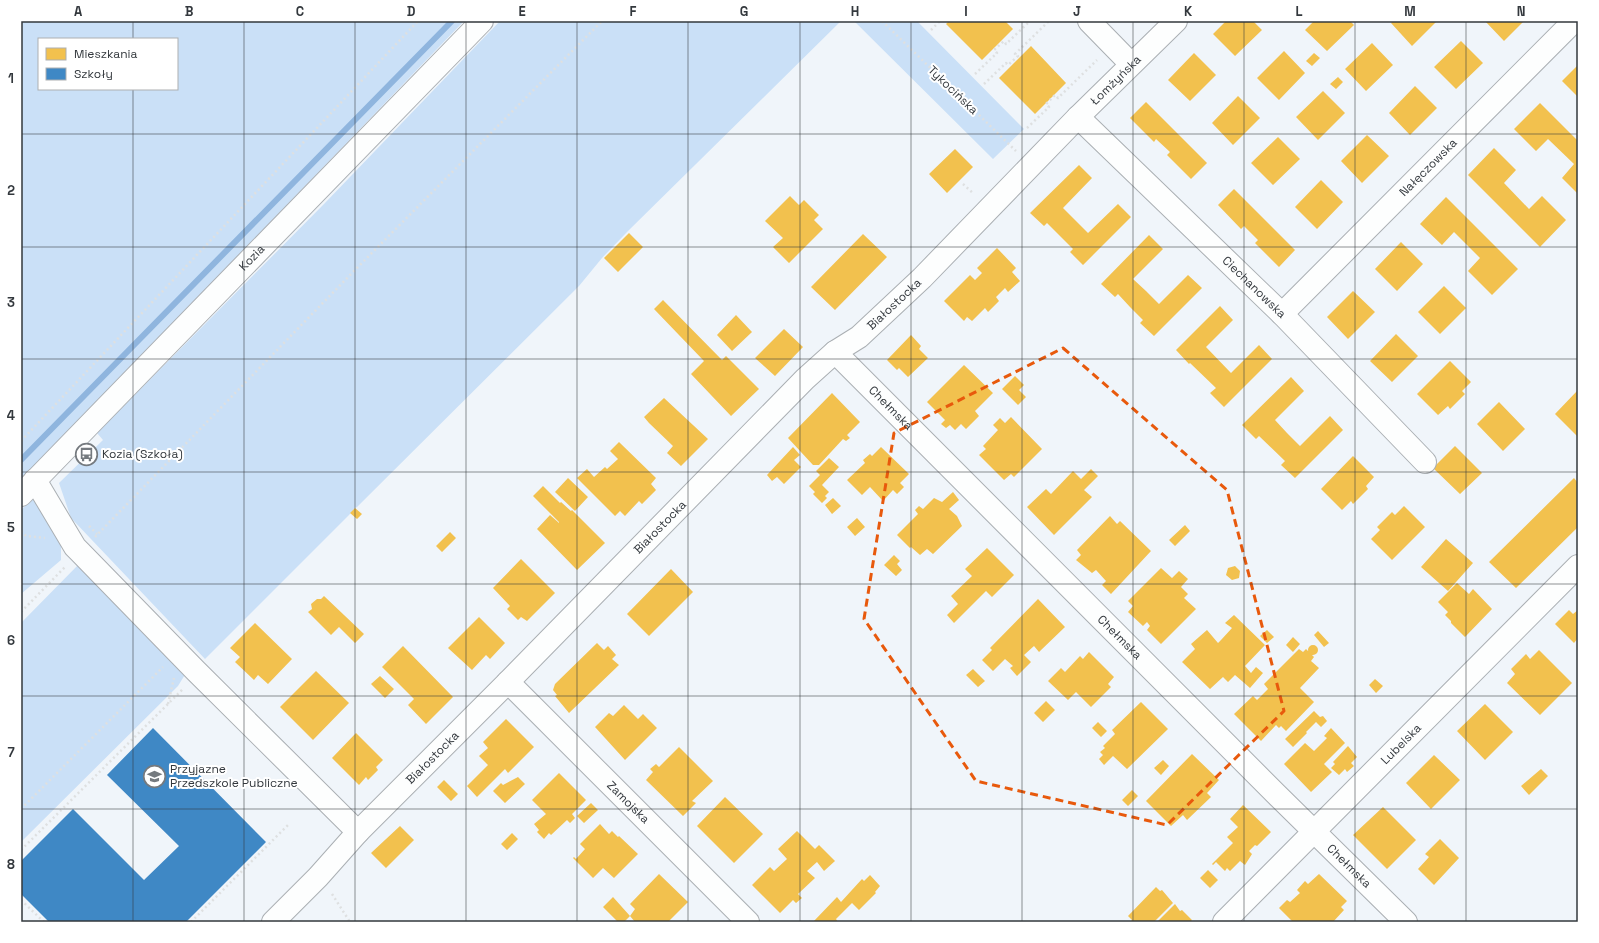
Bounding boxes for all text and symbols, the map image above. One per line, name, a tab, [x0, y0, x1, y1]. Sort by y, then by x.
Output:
text: A	[74, 3, 83, 20]
text: B	[185, 3, 194, 20]
text: C	[296, 3, 304, 20]
text: D	[407, 3, 416, 20]
text: E	[518, 3, 526, 20]
text: F	[630, 3, 637, 20]
text: G	[740, 3, 748, 20]
text: H	[851, 3, 859, 20]
text: I	[964, 3, 968, 20]
text: J	[1073, 3, 1081, 20]
text: K	[1184, 3, 1193, 20]
text: L	[1295, 3, 1303, 20]
text: M	[1404, 3, 1416, 20]
text: N	[1517, 3, 1525, 20]
legend	[38, 38, 178, 90]
text: Mieszkania	[74, 46, 138, 62]
street label: Łomżyńska	[1087, 52, 1145, 109]
street label: Tykocińska	[924, 62, 982, 118]
text: Szkoły	[74, 66, 113, 82]
text: 1	[8, 70, 14, 87]
street label: Nałęczowska	[1396, 135, 1461, 200]
text: 2	[7, 182, 15, 199]
street label: Kozia	[235, 241, 268, 274]
street label: Ciechanowska	[1219, 253, 1290, 322]
street label: Białostocka	[863, 275, 925, 334]
text: 3	[7, 294, 15, 311]
street label: Chełmska	[865, 382, 916, 434]
text: 4	[7, 407, 15, 424]
bus stop icon: Kozia (Szkoła)	[74, 441, 100, 467]
place label: Kozia (Szkoła)	[102, 446, 183, 462]
street label: Białostocka	[630, 497, 690, 557]
text: 5	[7, 519, 15, 536]
street label: Chełmska	[1094, 612, 1145, 663]
text: 6	[7, 632, 15, 649]
street label: Lubelska	[1377, 720, 1425, 768]
street label: Białostocka	[402, 728, 462, 788]
text: 7	[7, 744, 15, 761]
place label: Przyjazne Przedszkole Publiczne	[170, 761, 298, 791]
school or university icon: Przyjazne Przedszkole Publiczne	[141, 763, 167, 789]
street label: Zamojska	[603, 777, 653, 827]
street label: Chełmska	[1323, 840, 1375, 892]
text: 8	[7, 856, 15, 873]

